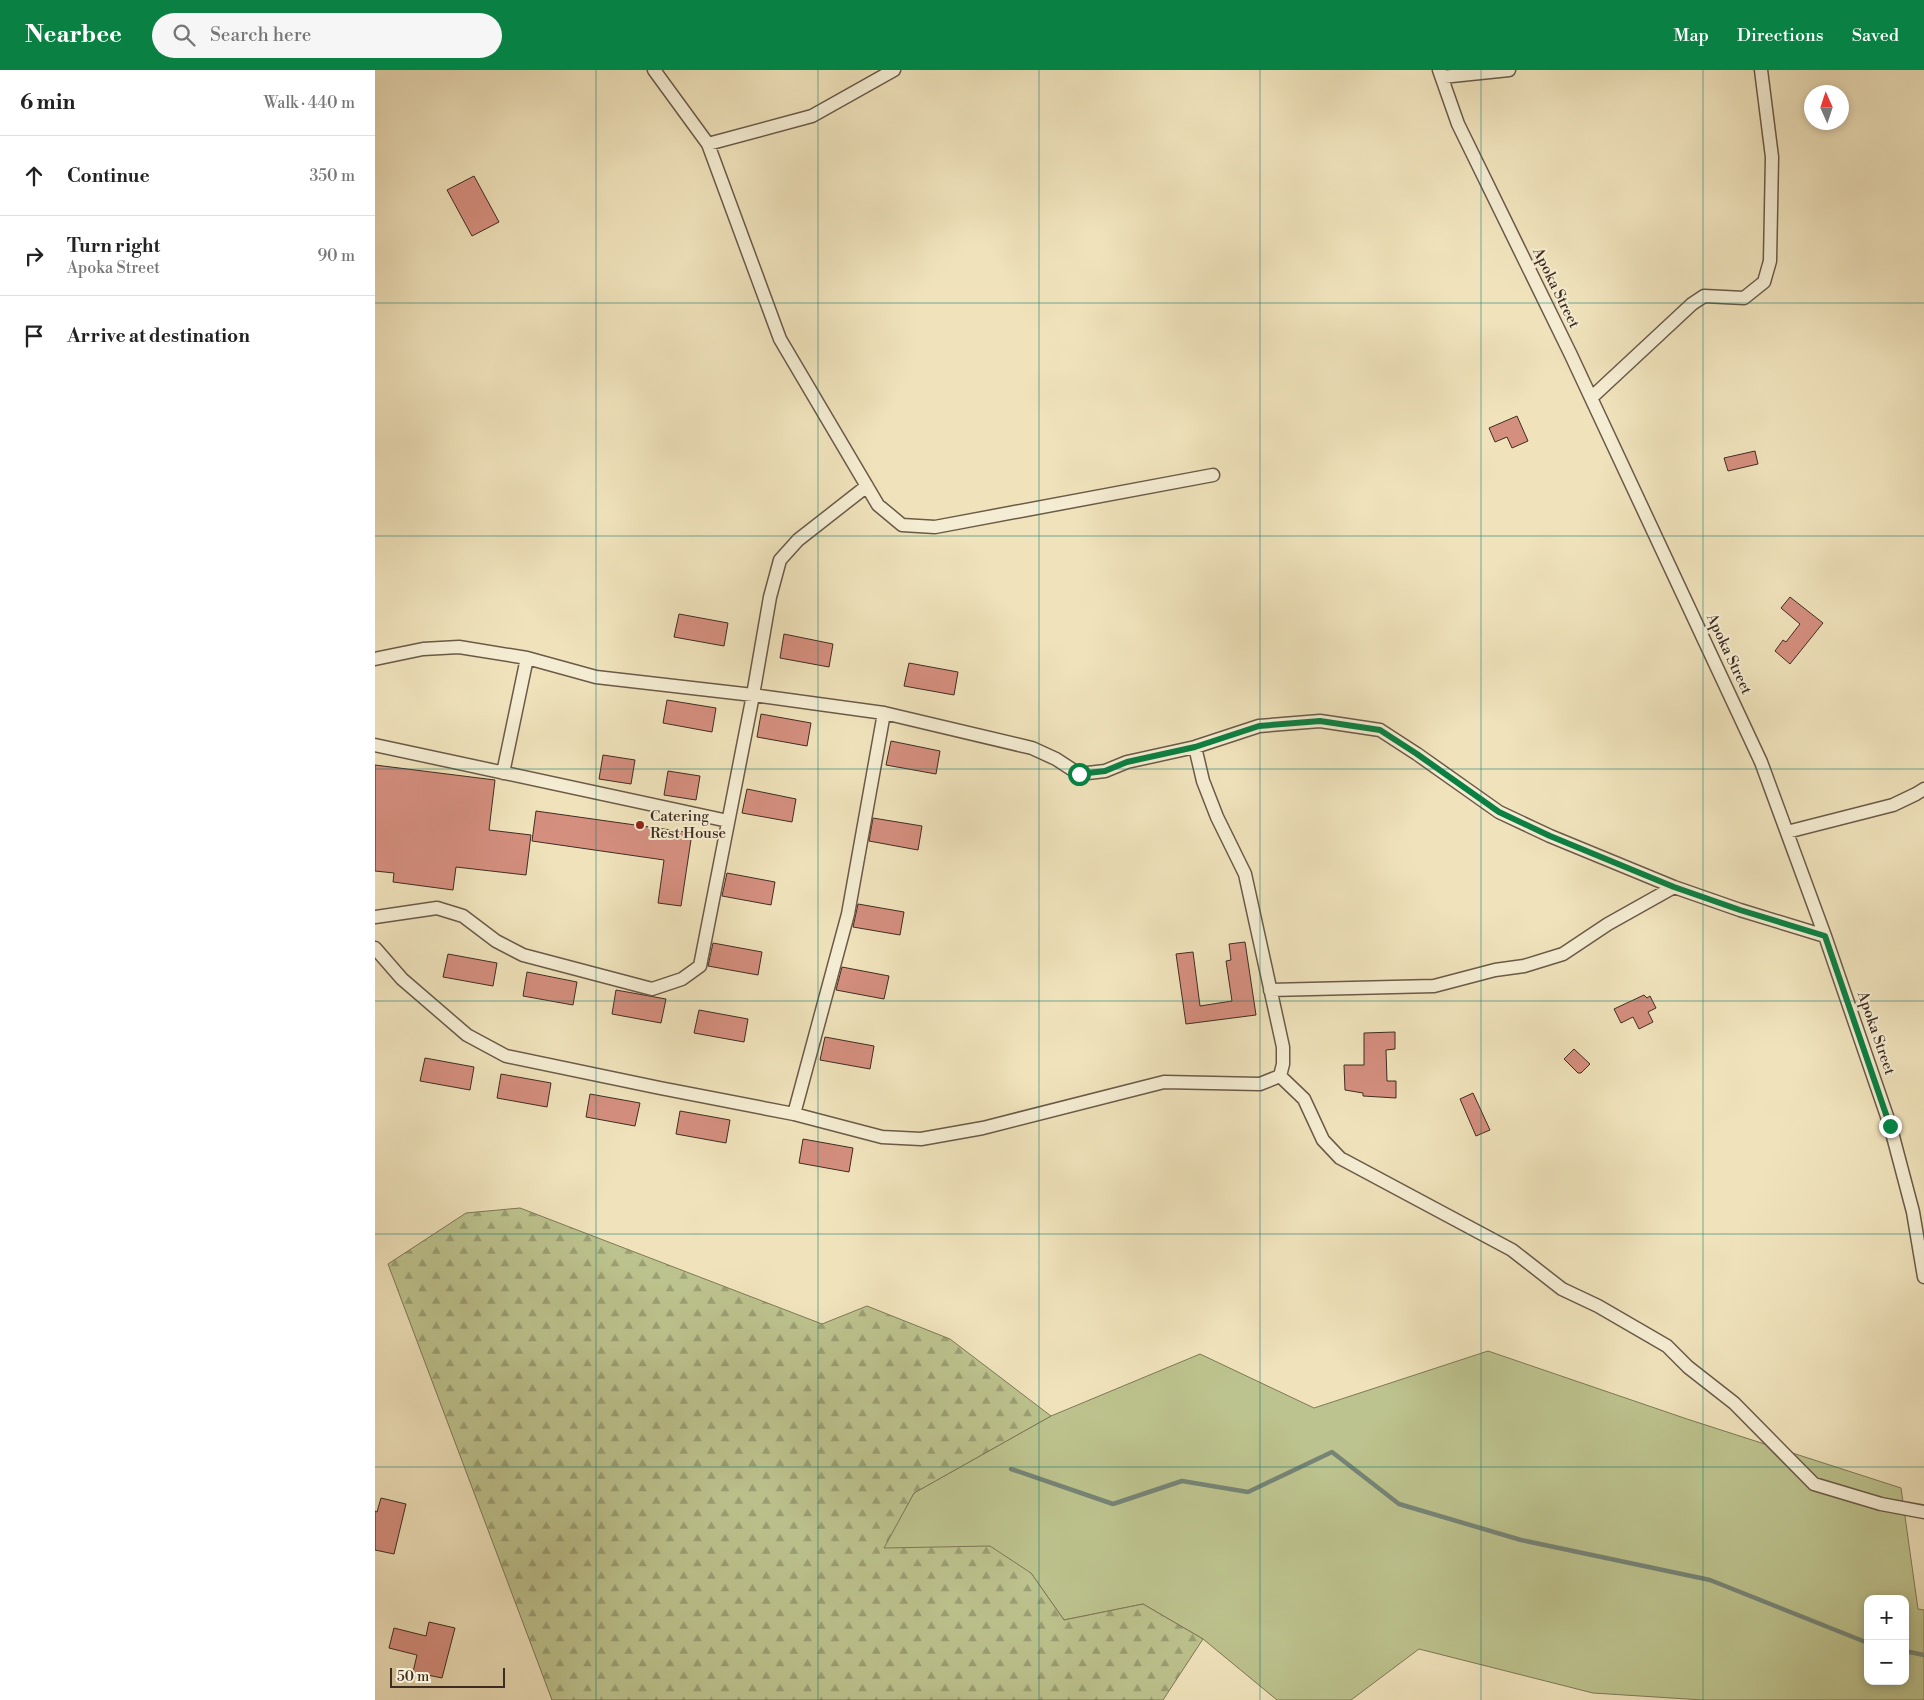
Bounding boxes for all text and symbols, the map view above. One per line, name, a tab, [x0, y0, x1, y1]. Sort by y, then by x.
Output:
search box	[152, 13, 502, 58]
text: Nearbee	[25, 20, 122, 50]
icon: search	[170, 21, 198, 49]
text: Search here	[210, 23, 311, 47]
text: Map	[1673, 24, 1709, 47]
text: Directions	[1737, 24, 1824, 47]
text: Saved	[1852, 24, 1899, 47]
north arrow	[1804, 85, 1849, 130]
text: 6 min	[20, 90, 75, 116]
text: Walk · 440 m	[264, 93, 355, 113]
icon: ahead	[20, 162, 48, 190]
text: Continue	[67, 164, 150, 188]
text: 350 m	[309, 166, 355, 186]
text: Turn right	[67, 234, 160, 258]
icon: right	[20, 242, 48, 270]
street label: Apoka Street	[1528, 244, 1584, 332]
text: 90 m	[317, 246, 355, 266]
text: Apoka Street	[67, 258, 160, 278]
icon: arrive	[20, 322, 48, 350]
text: Arrive at destination	[67, 324, 250, 348]
street label: Apoka Street	[1702, 610, 1756, 698]
route start	[1068, 763, 1091, 786]
place label: Catering Rest House	[650, 807, 726, 843]
marker: Catering Rest House	[634, 819, 646, 831]
street label: Apoka Street	[1853, 988, 1899, 1078]
route end	[1879, 1115, 1902, 1138]
map controls	[1864, 1595, 1909, 1685]
button: +	[1864, 1595, 1909, 1640]
button: −	[1864, 1640, 1909, 1685]
scale bar	[390, 1665, 505, 1688]
text: 50 m	[397, 1668, 429, 1686]

